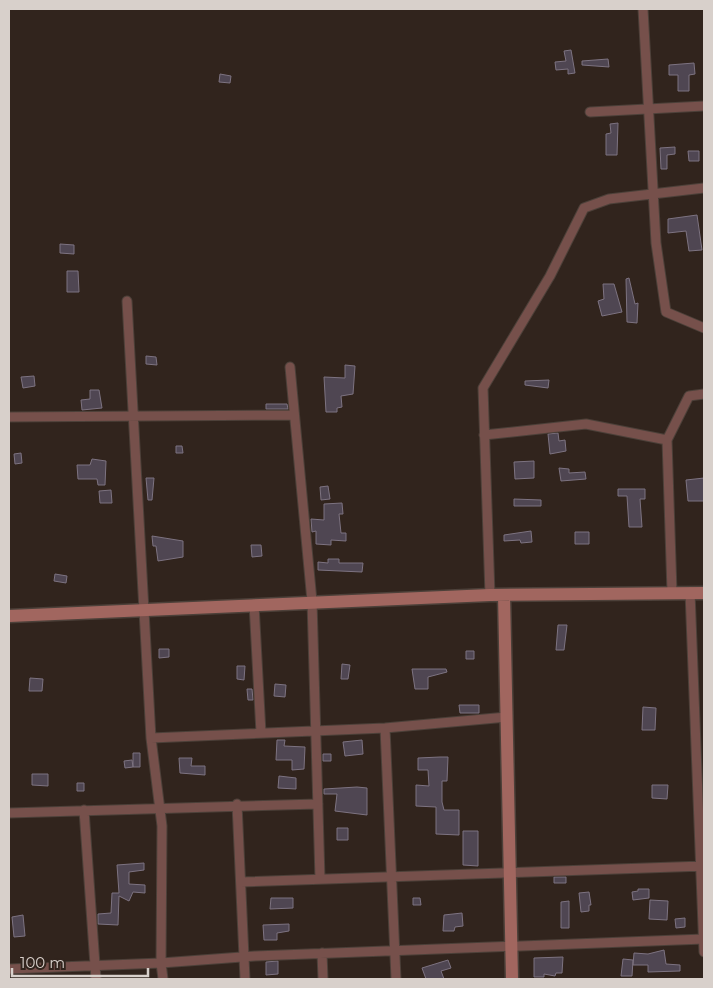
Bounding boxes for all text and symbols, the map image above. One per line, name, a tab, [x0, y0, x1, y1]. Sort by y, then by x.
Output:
scale bar	[12, 946, 149, 978]
text: 100 m	[20, 953, 65, 972]

